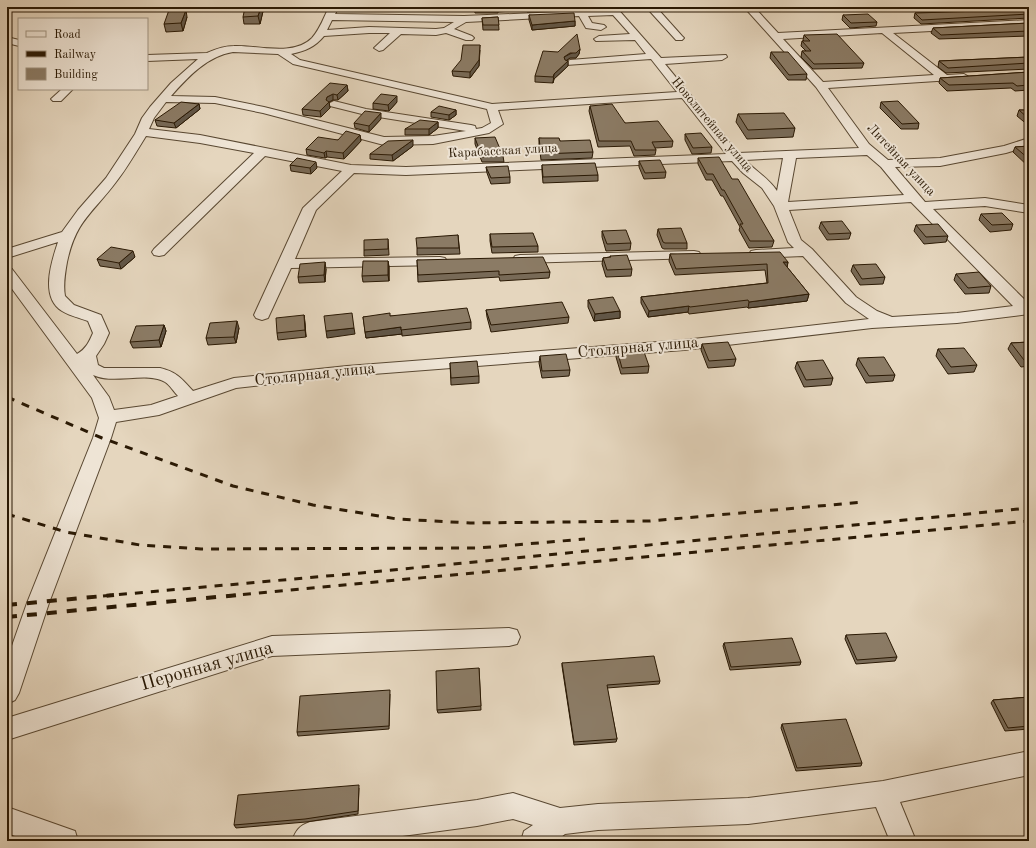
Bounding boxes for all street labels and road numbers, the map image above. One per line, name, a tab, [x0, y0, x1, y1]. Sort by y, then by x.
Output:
street label: Новолитейная улица	[669, 75, 756, 175]
street label: Литейная улица	[864, 121, 938, 199]
street label: Карабасская улица	[448, 142, 559, 160]
street label: Столярная улица	[577, 335, 699, 361]
street label: Столярная улица	[254, 361, 376, 389]
street label: Перонная улица	[139, 639, 276, 695]

